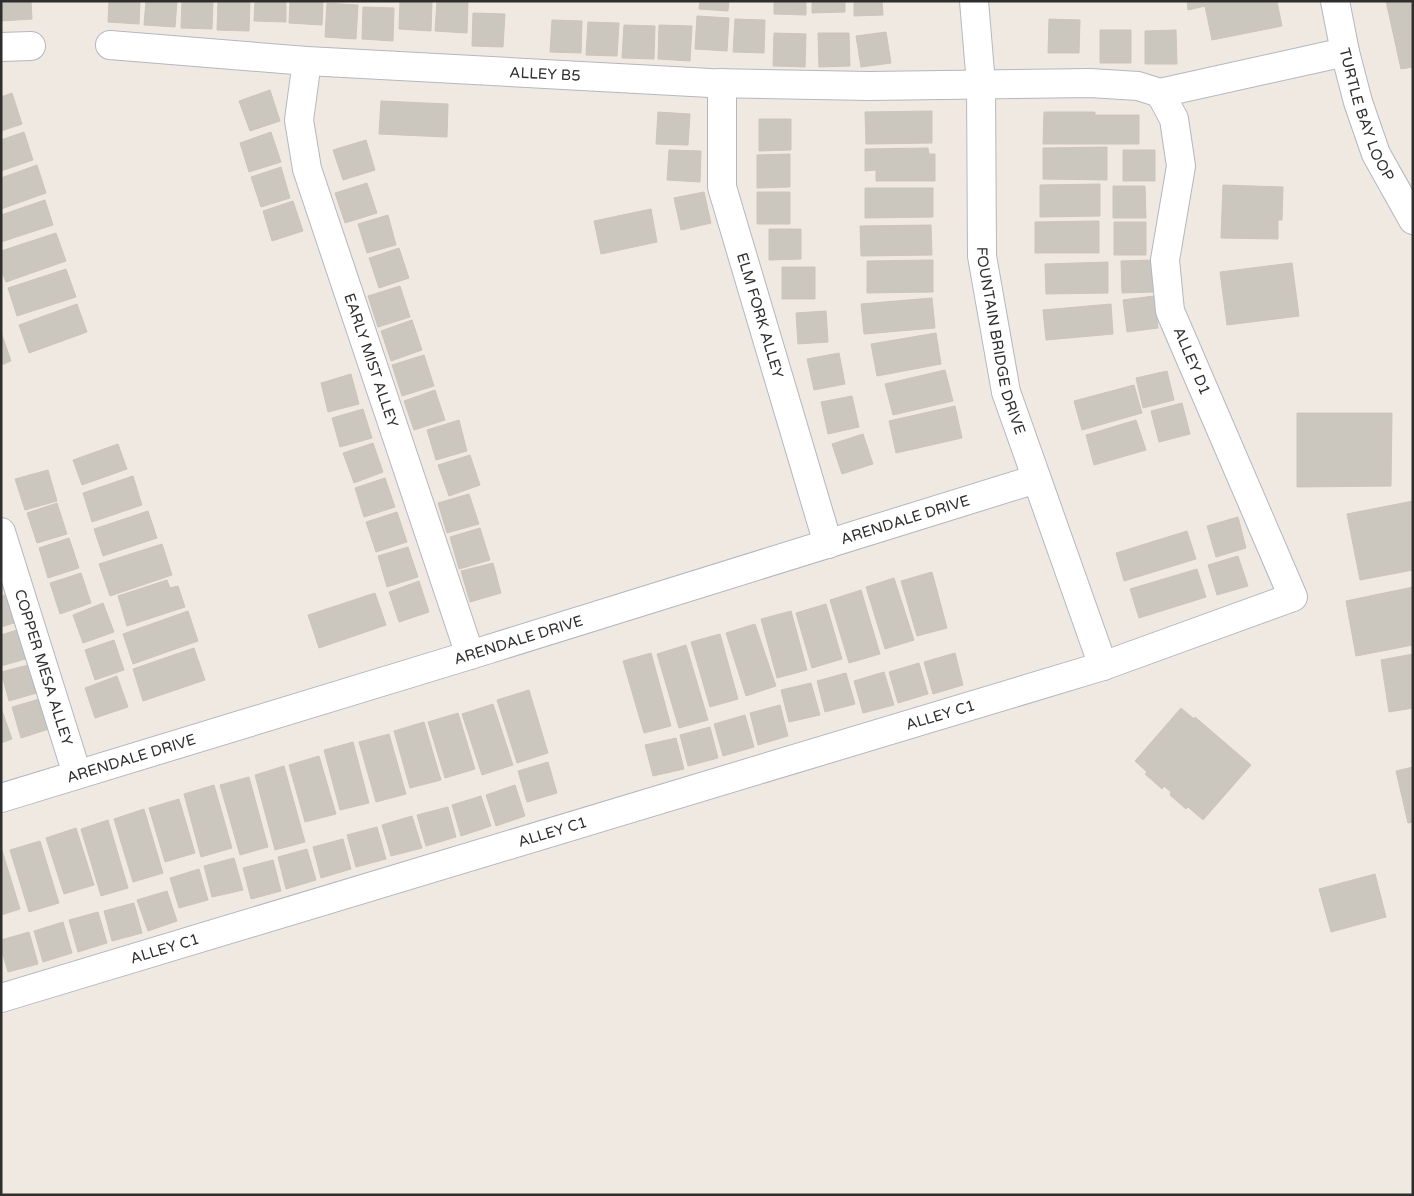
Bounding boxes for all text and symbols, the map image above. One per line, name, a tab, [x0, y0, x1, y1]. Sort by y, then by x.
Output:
street label: TURTLE BAY LOOP	[1335, 46, 1398, 184]
street label: ALLEY B5	[509, 63, 581, 85]
street label: FOUNTAIN BRIDGE DRIVE	[973, 247, 1029, 437]
street label: ELM FORK ALLEY	[733, 251, 787, 381]
street label: EARLY MIST ALLEY	[340, 291, 402, 430]
street label: ALLEY D1	[1170, 324, 1214, 398]
street label: ARENDALE DRIVE	[838, 491, 972, 548]
street label: COPPER MESA ALLEY	[11, 587, 77, 748]
street label: ARENDALE DRIVE	[452, 611, 585, 668]
street label: ALLEY C1	[904, 696, 977, 734]
street label: ARENDALE DRIVE	[64, 730, 198, 787]
street label: ALLEY C1	[516, 813, 589, 851]
street label: ALLEY C1	[128, 930, 202, 968]

